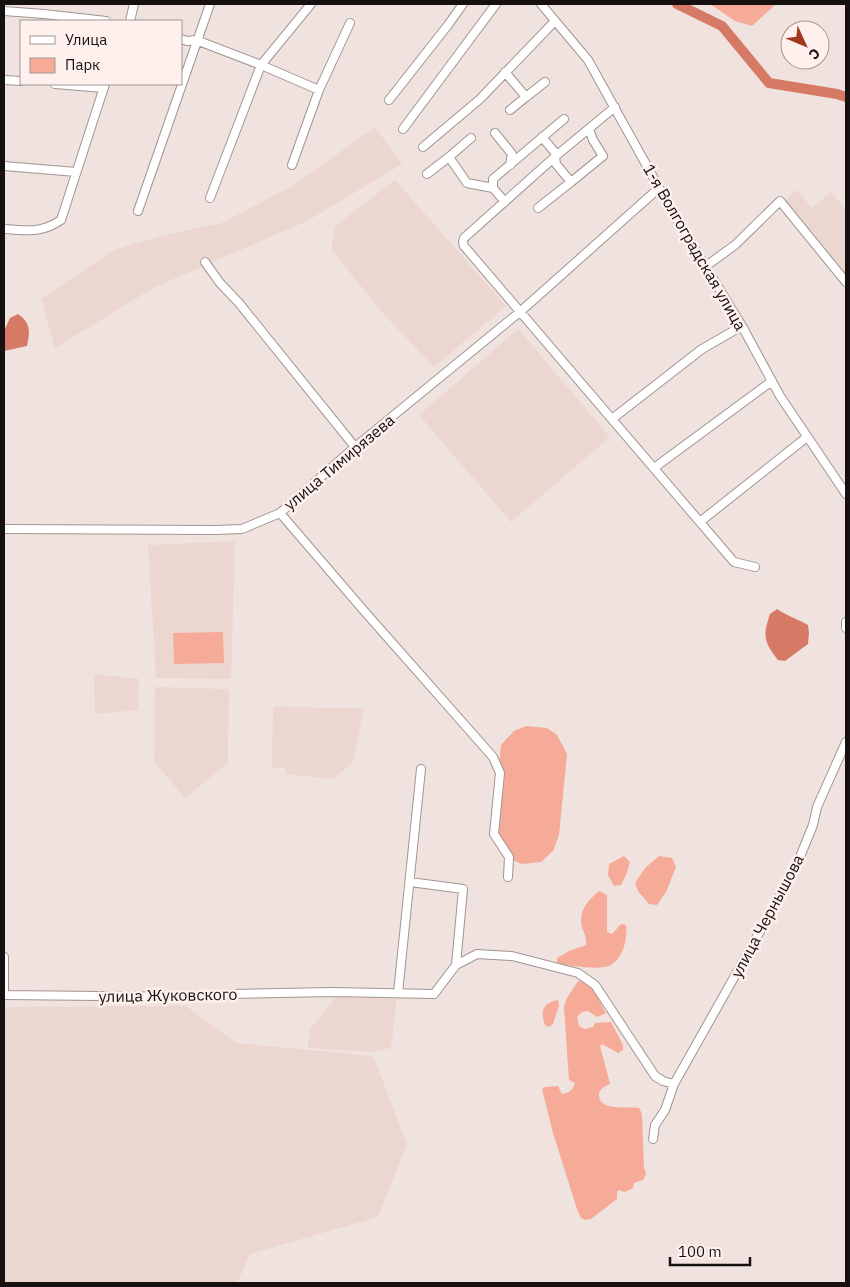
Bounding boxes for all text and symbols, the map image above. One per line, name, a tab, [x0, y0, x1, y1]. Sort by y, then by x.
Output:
legend	[20, 20, 182, 85]
north arrow	[780, 20, 830, 70]
text: Улица	[65, 30, 107, 49]
text: С	[805, 44, 824, 64]
text: Парк	[65, 55, 100, 74]
street label: 1-я Волгоградская улица	[639, 160, 751, 334]
street label: улица Тимирязева	[280, 410, 399, 514]
street label: улица Чернышова	[726, 851, 808, 981]
street label: улица Жуковского	[98, 984, 238, 1006]
scale bar	[670, 1234, 750, 1266]
text: 100 m	[678, 1242, 722, 1261]

